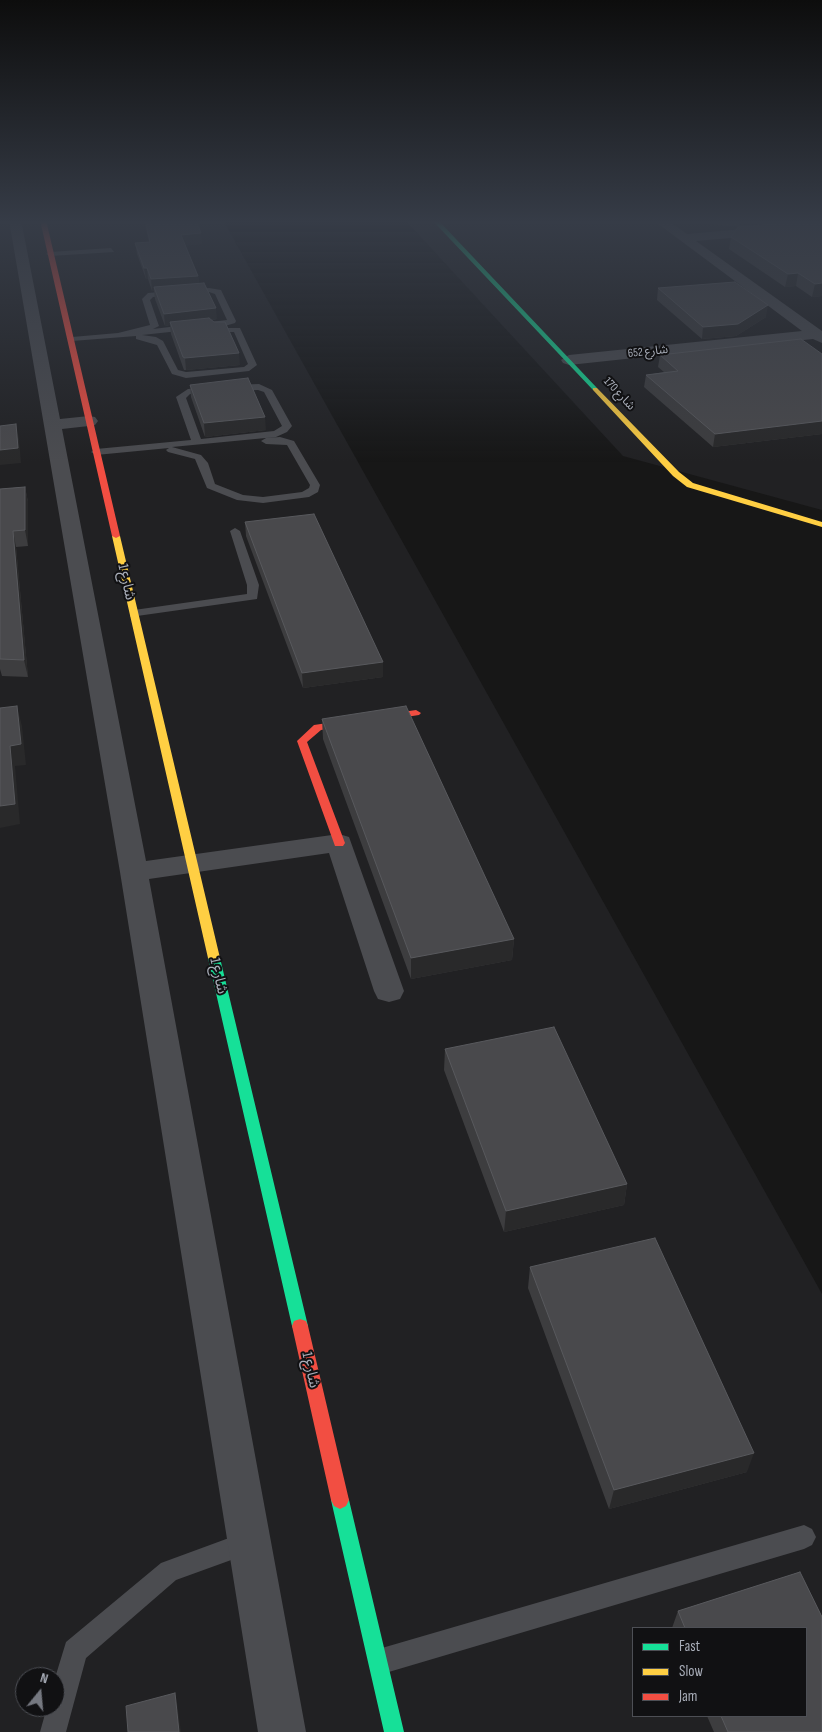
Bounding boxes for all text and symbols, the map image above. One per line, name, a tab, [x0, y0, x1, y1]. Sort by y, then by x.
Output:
street label: شارع 652	[627, 343, 669, 361]
street label: شارع 170	[600, 375, 638, 413]
street label: شارع 1	[113, 562, 139, 602]
street label: شارع 1	[205, 956, 231, 996]
street label: شارع 1	[297, 1350, 323, 1390]
legend	[632, 1627, 807, 1717]
text: Fast	[679, 1637, 700, 1656]
text: Slow	[679, 1662, 703, 1681]
north arrow	[15, 1667, 65, 1717]
text: N	[38, 1669, 50, 1687]
text: Jam	[679, 1687, 697, 1706]

